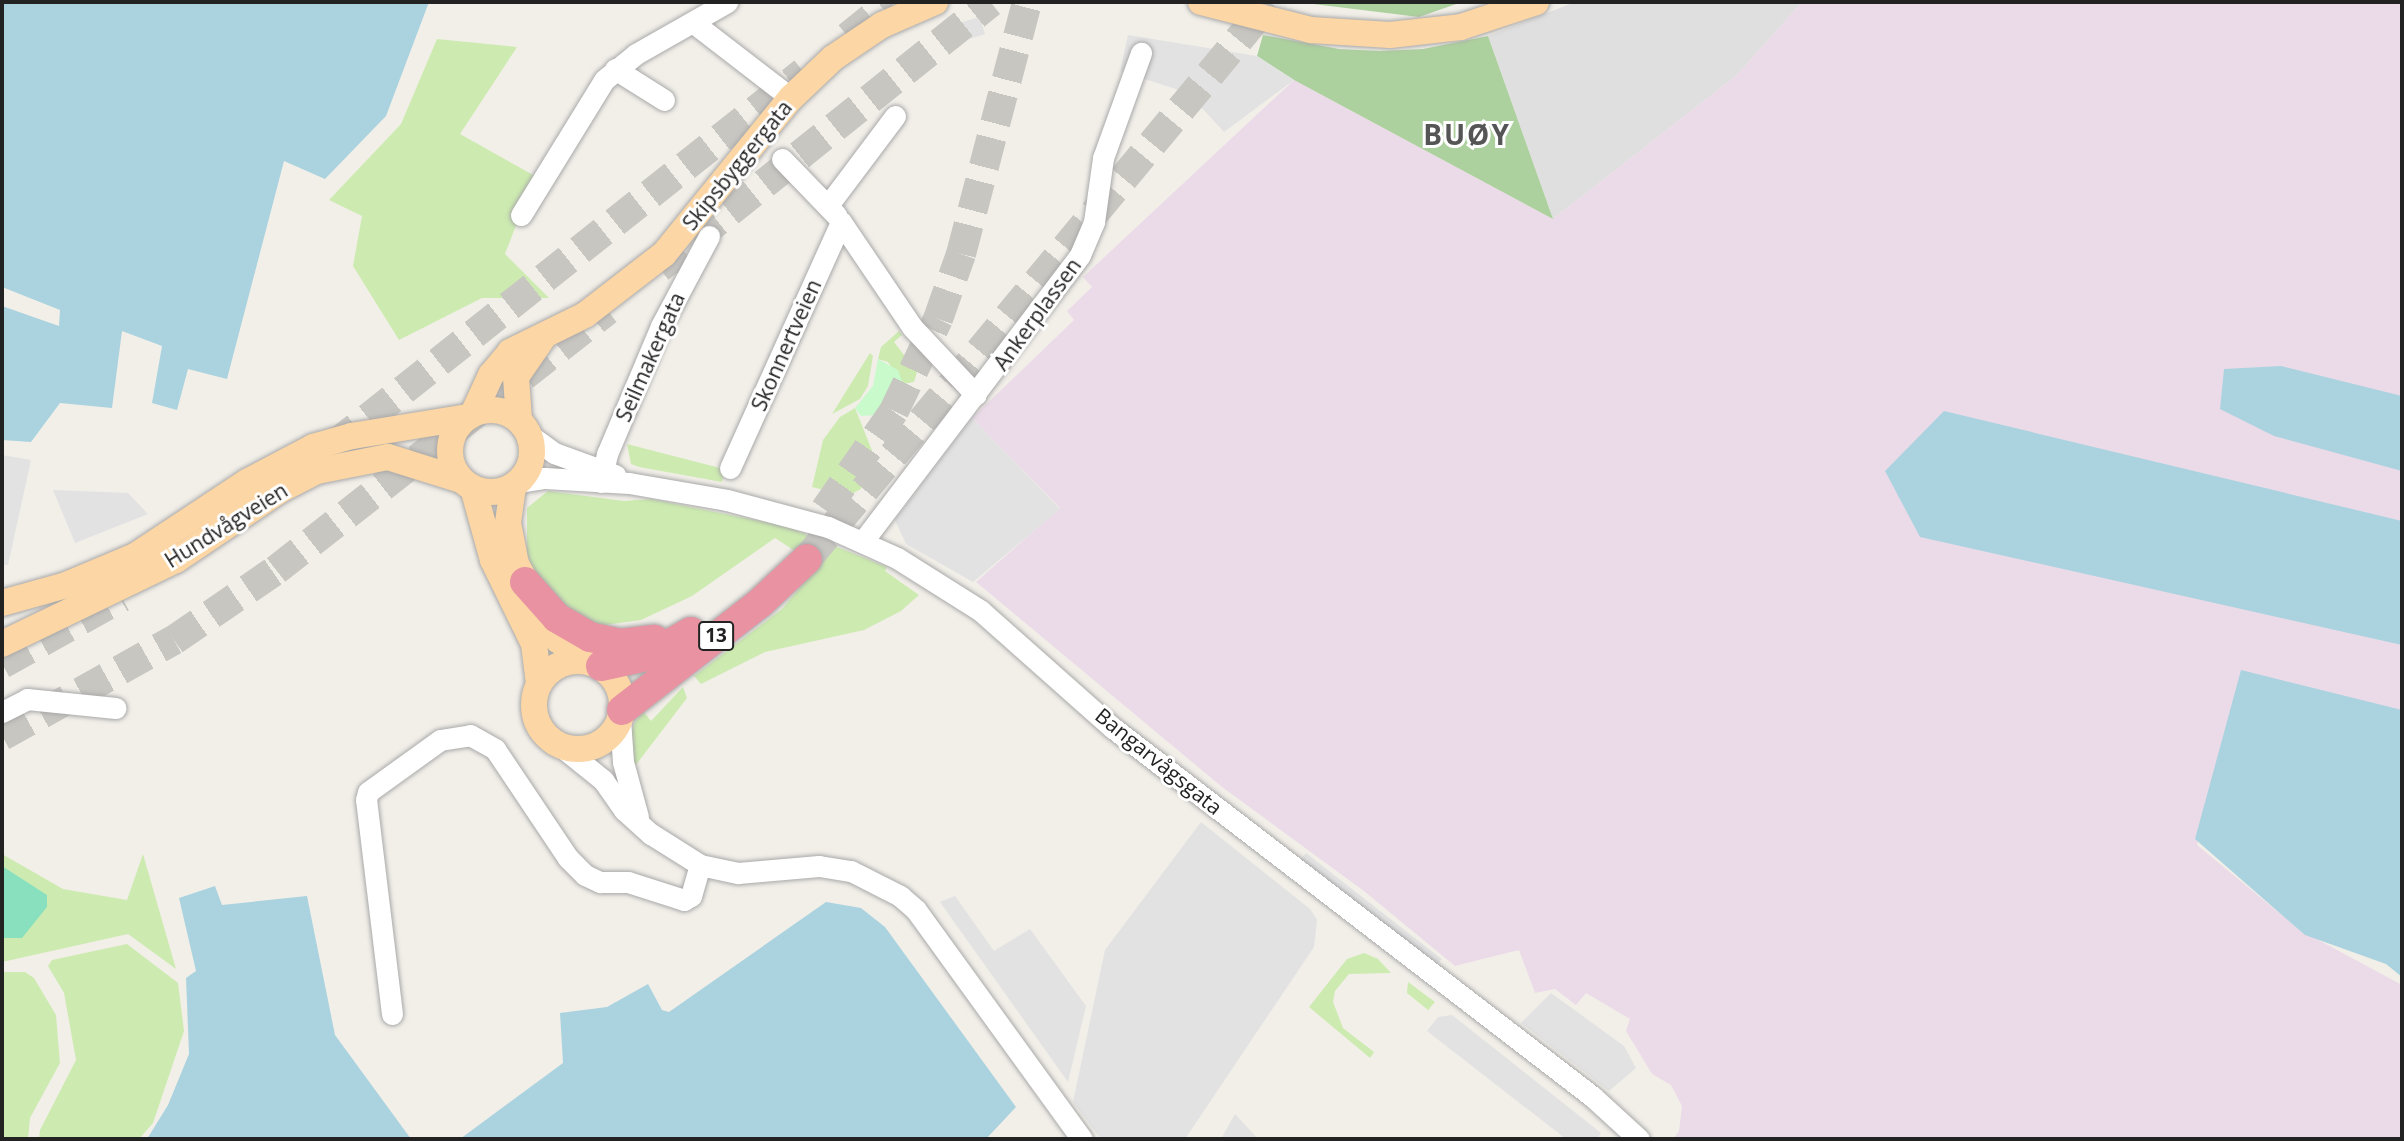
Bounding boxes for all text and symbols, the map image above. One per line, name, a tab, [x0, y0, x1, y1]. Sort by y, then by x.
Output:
street label: Skipsbyggergata	[677, 95, 797, 235]
district label: BUØY	[1424, 117, 1510, 151]
street label: Ankerplassen	[988, 253, 1086, 375]
street label: Skonnertveien	[746, 275, 826, 415]
street label: Seilmakergata	[610, 289, 690, 425]
street label: Hundvågveien	[160, 477, 292, 573]
road number: 13	[697, 621, 735, 652]
street label: Bangarvågsgata	[1091, 702, 1227, 820]

